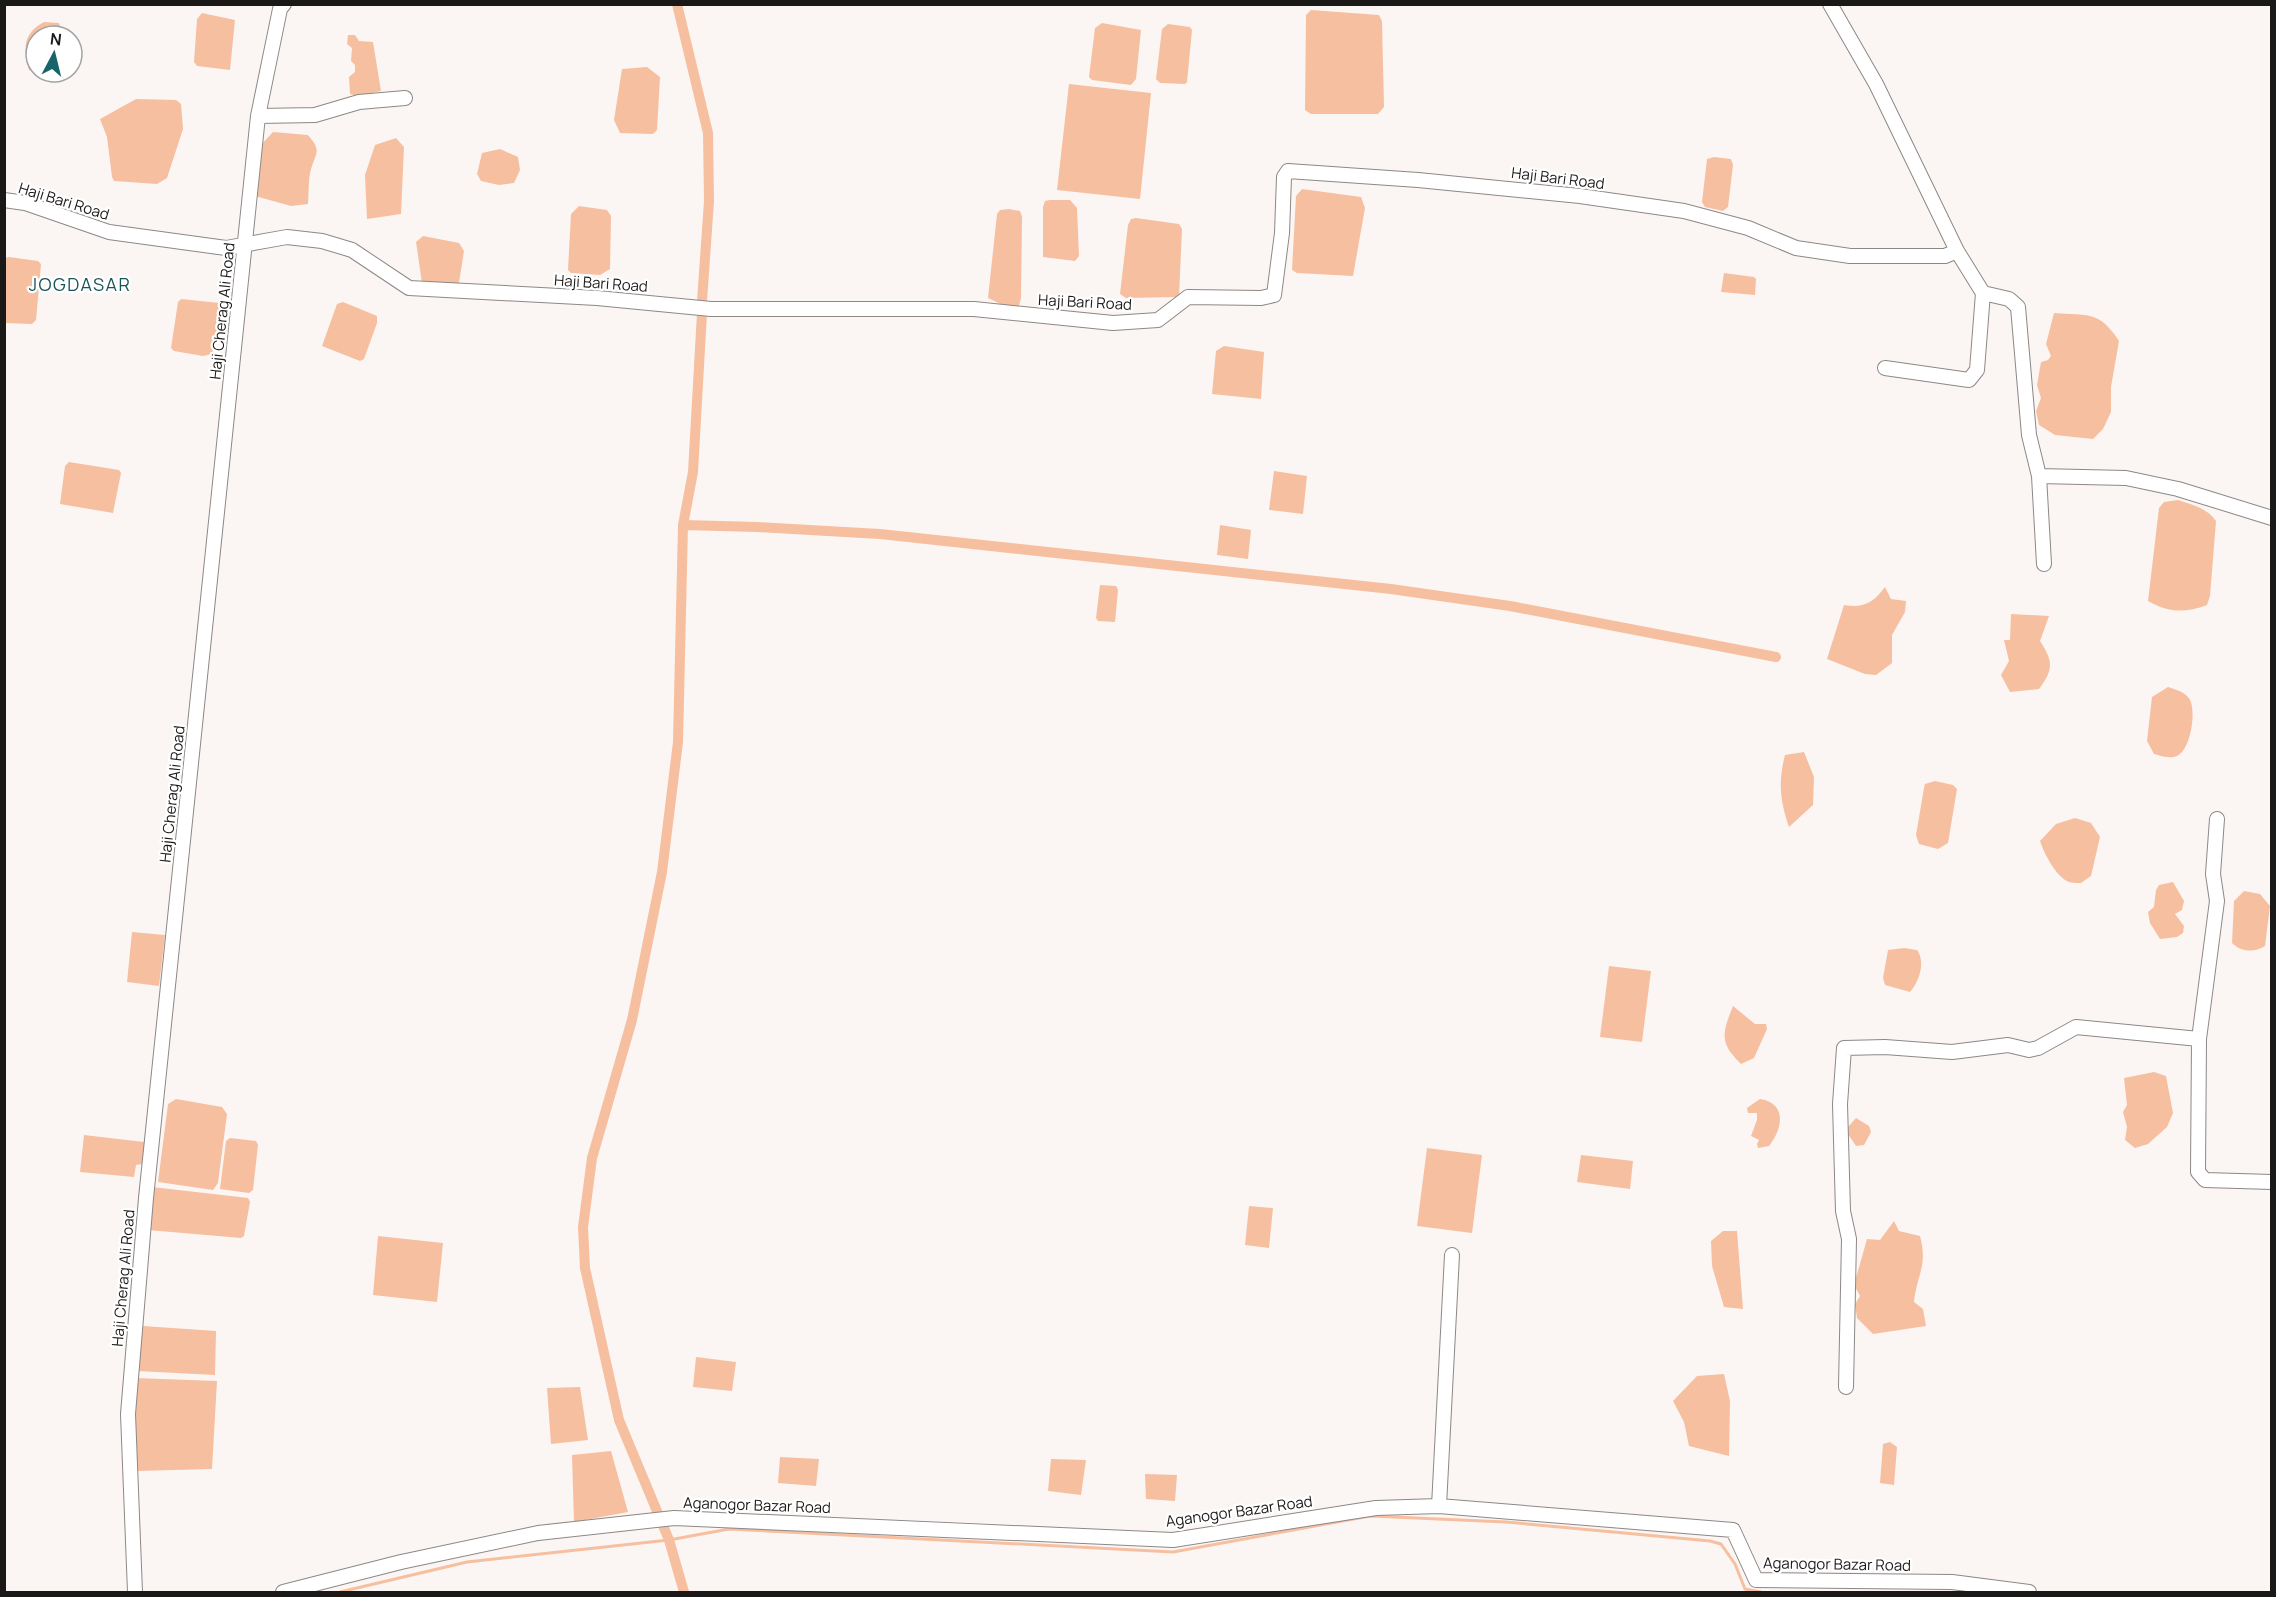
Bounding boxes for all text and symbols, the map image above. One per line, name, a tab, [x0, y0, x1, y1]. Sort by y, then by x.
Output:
north arrow	[24, 24, 84, 84]
text: N	[49, 27, 63, 51]
street label: Haji Bari Road	[1510, 162, 1606, 194]
street label: Haji Bari Road	[16, 177, 112, 225]
street label: Haji Cherag Ali Road	[204, 241, 240, 381]
street label: Haji Bari Road	[553, 269, 649, 297]
district label: JOGDASAR	[29, 272, 131, 296]
street label: Haji Bari Road	[1038, 289, 1132, 315]
street label: Haji Cherag Ali Road	[154, 724, 190, 864]
street label: Haji Cherag Ali Road	[107, 1209, 139, 1347]
street label: Aganogor Bazar Road	[1164, 1490, 1314, 1532]
street label: Aganogor Bazar Road	[683, 1492, 831, 1518]
street label: Aganogor Bazar Road	[1763, 1552, 1911, 1576]

